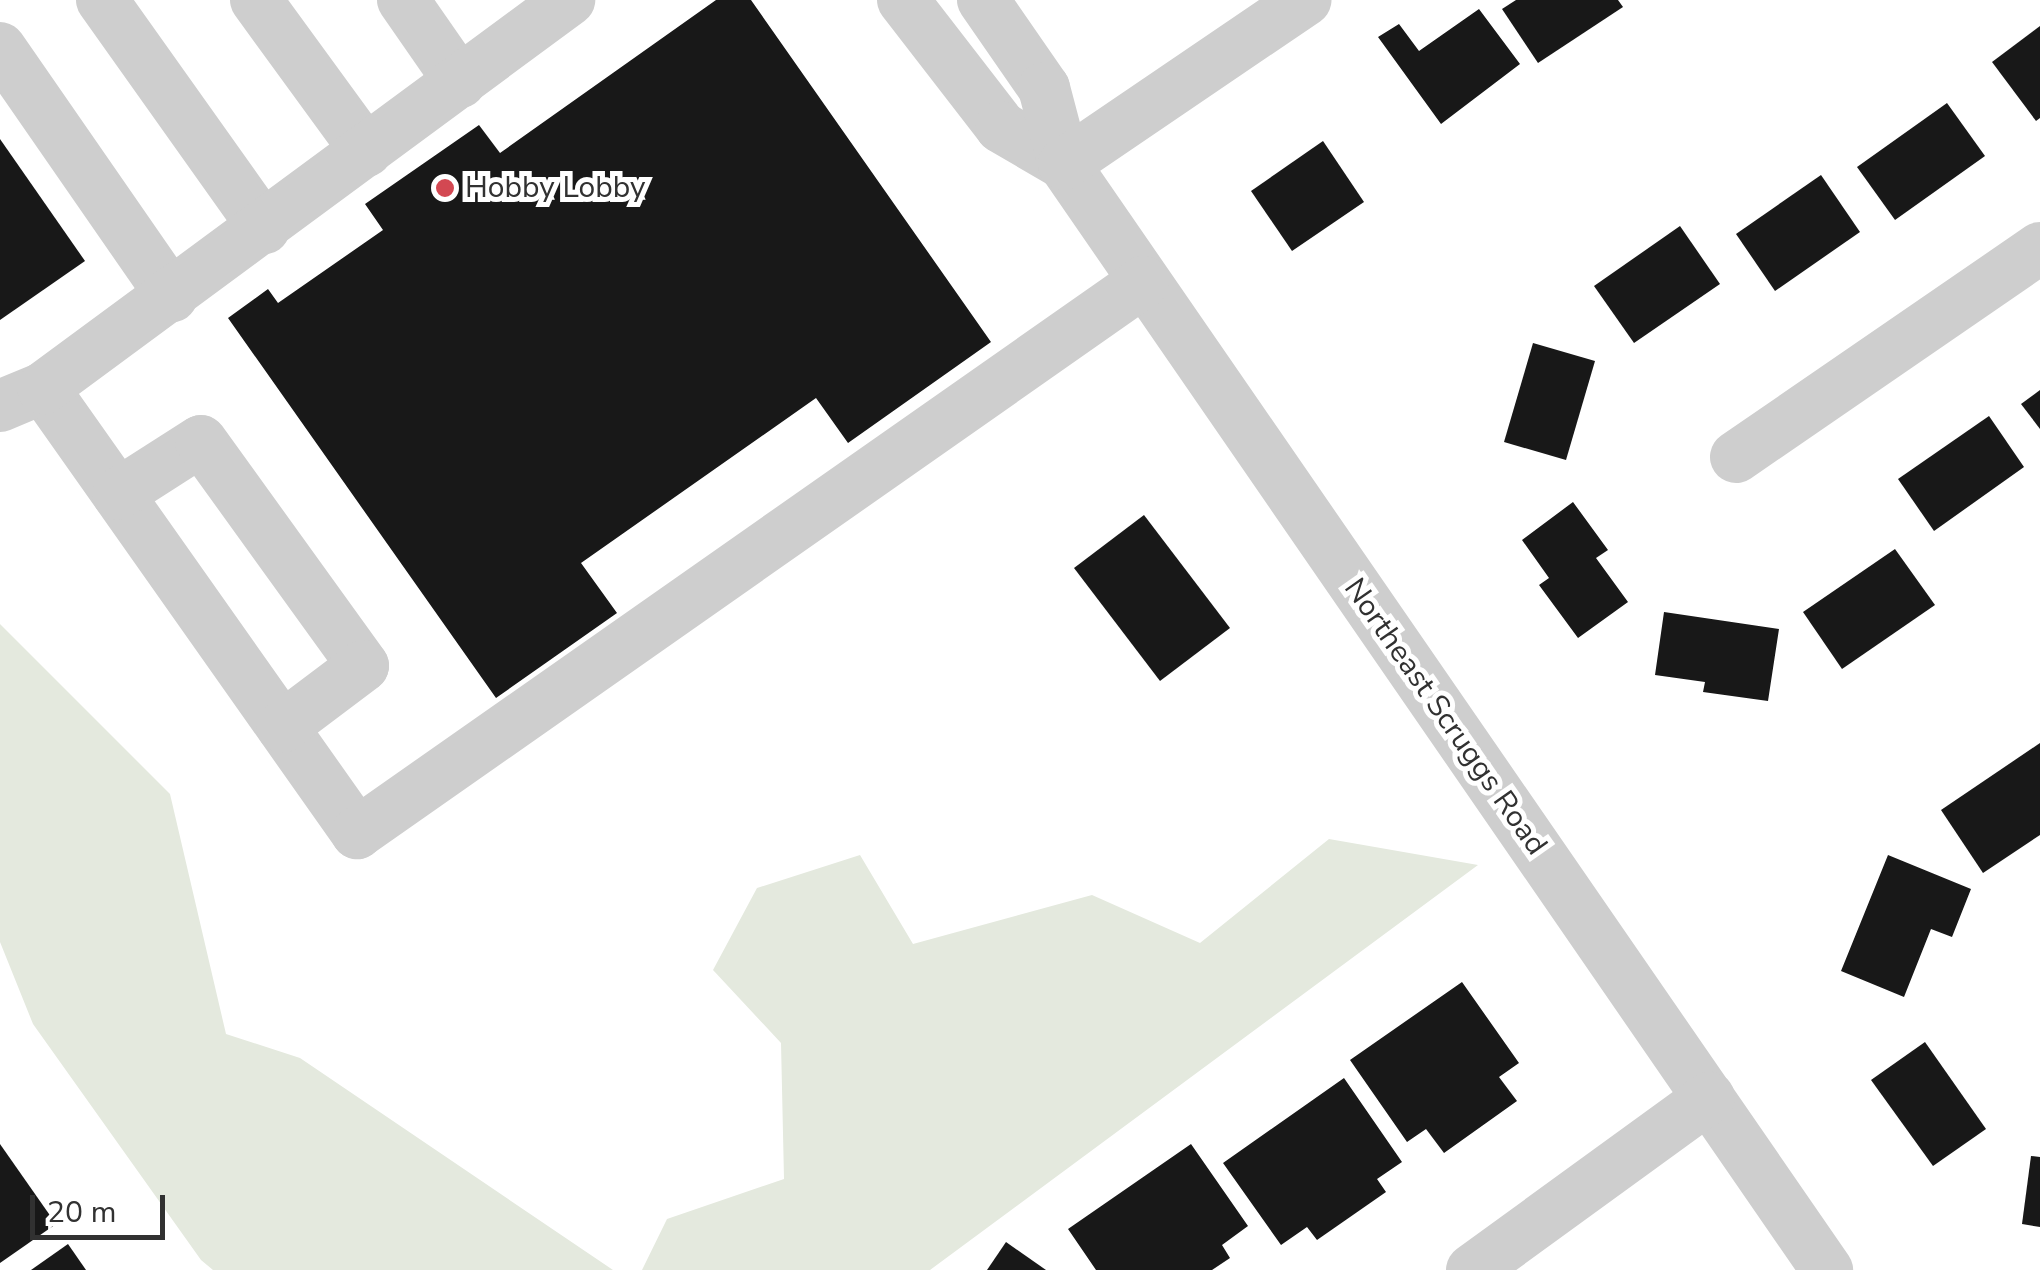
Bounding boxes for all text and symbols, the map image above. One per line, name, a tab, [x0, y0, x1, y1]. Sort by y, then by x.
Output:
place label: Hobby Lobby	[465, 170, 645, 206]
marker: Hobby Lobby	[434, 177, 456, 199]
street label: Northeast Scruggs Road	[1336, 572, 1554, 862]
scale bar	[35, 1175, 170, 1237]
text: 20 m	[47, 1192, 116, 1233]

